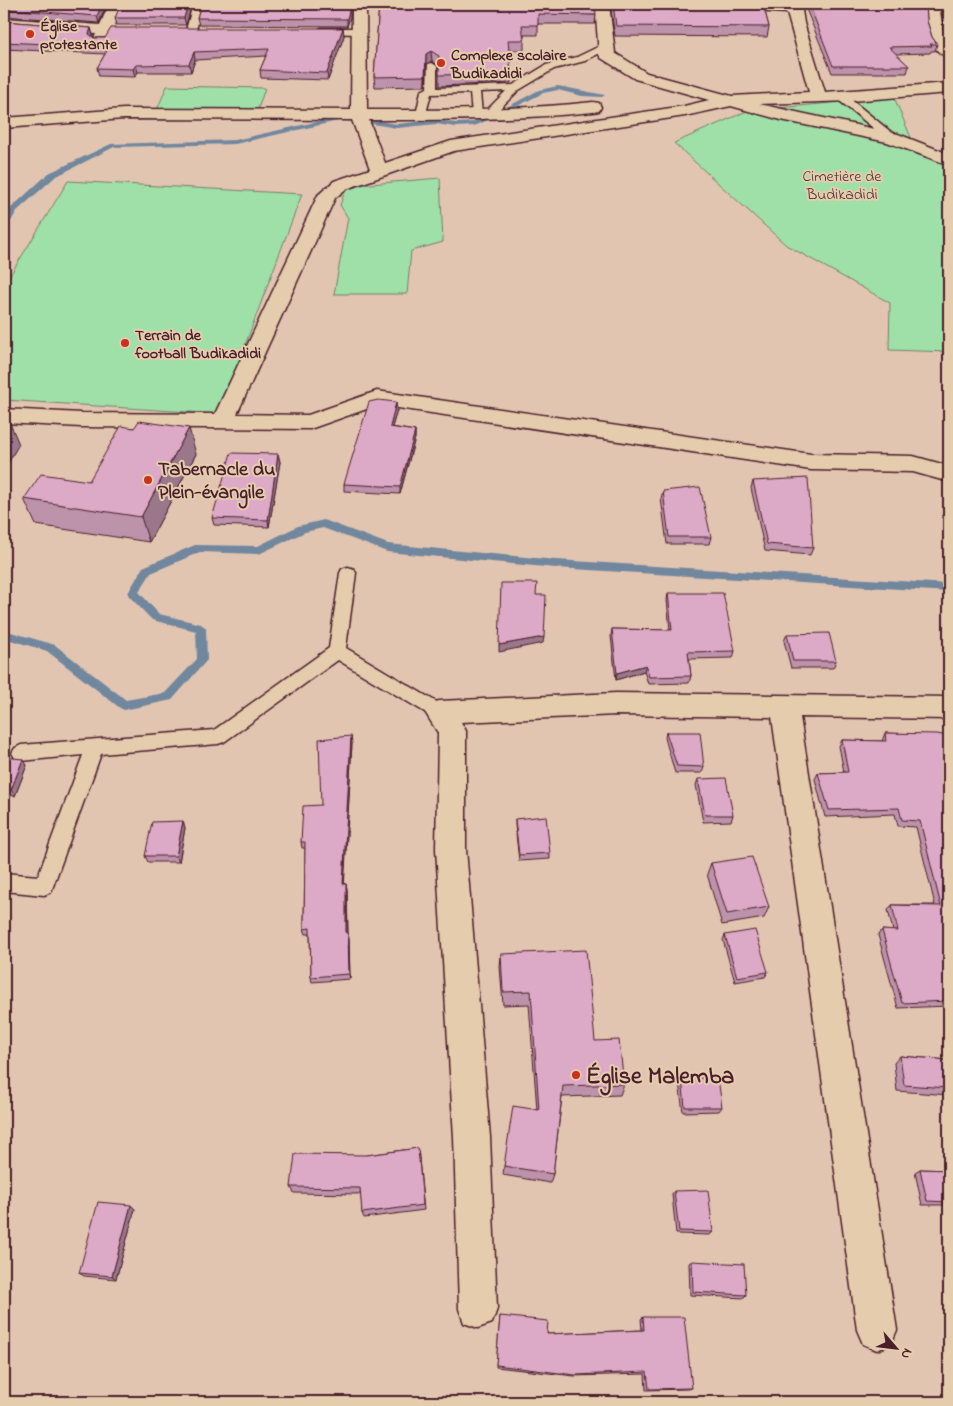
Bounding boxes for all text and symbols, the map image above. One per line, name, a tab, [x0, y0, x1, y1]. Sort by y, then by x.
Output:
place label: Église protestante	[40, 15, 118, 57]
marker: Église protestante	[24, 28, 36, 40]
place label: Complexe scolaire Budikadidi	[450, 44, 567, 86]
marker: Complexe scolaire Budikadidi	[435, 57, 447, 69]
park label: Cimetière de Budikadidi	[803, 165, 882, 207]
place label: Terrain de football Budikadidi	[134, 324, 261, 366]
marker: Terrain de football Budikadidi	[119, 337, 131, 349]
place label: Tabernacle du Plein-évangile	[158, 456, 275, 509]
marker: Tabernacle du Plein-évangile	[142, 474, 154, 486]
place label: Église Malemba	[586, 1060, 734, 1096]
marker: Église Malemba	[570, 1069, 582, 1081]
north arrow	[870, 1324, 920, 1374]
text: N	[895, 1344, 918, 1363]

